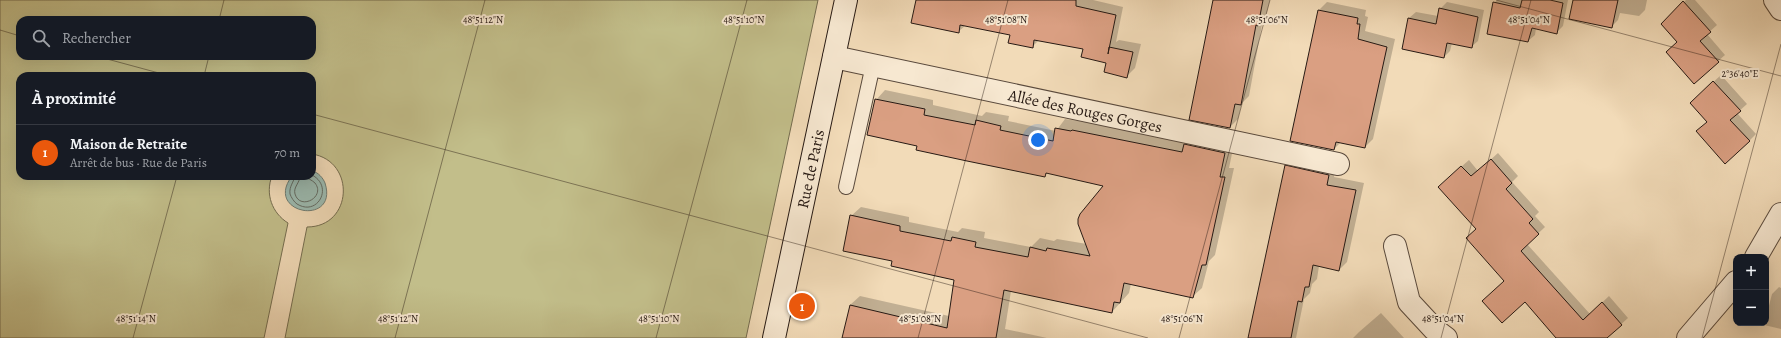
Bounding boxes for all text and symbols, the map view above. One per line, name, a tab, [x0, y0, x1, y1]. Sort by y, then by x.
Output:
text: 48°51'12"N	[463, 13, 503, 26]
text: 48°51'10"N	[724, 13, 764, 26]
text: 48°51'08"N	[985, 13, 1027, 26]
text: 48°51'06"N	[1246, 13, 1288, 26]
text: 48°51'04"N	[1508, 13, 1550, 26]
search box	[16, 16, 316, 60]
icon: search	[30, 27, 52, 49]
text: Rechercher	[62, 28, 131, 48]
text: 2°36'40"E	[1721, 67, 1759, 80]
street label: Allée des Rouges Gorges	[1005, 84, 1164, 138]
text: À proximité	[32, 87, 116, 110]
street label: Rue de Paris	[792, 127, 830, 211]
your location	[1028, 130, 1048, 150]
text: Maison de Retraite	[70, 134, 187, 154]
text: 1	[43, 144, 47, 161]
text: 70 m	[274, 144, 300, 161]
text: Arrêt de bus · Rue de Paris	[70, 154, 207, 171]
map controls	[1733, 254, 1769, 326]
button: +	[1733, 254, 1769, 290]
button: −	[1733, 290, 1769, 326]
pin: 1	[789, 291, 815, 321]
text: 48°51'14"N	[116, 312, 156, 325]
text: 48°51'12"N	[378, 312, 418, 325]
text: 48°51'10"N	[639, 312, 679, 325]
text: 48°51'08"N	[899, 312, 941, 325]
text: 48°51'06"N	[1161, 312, 1203, 325]
text: 48°51'04"N	[1422, 312, 1464, 325]

